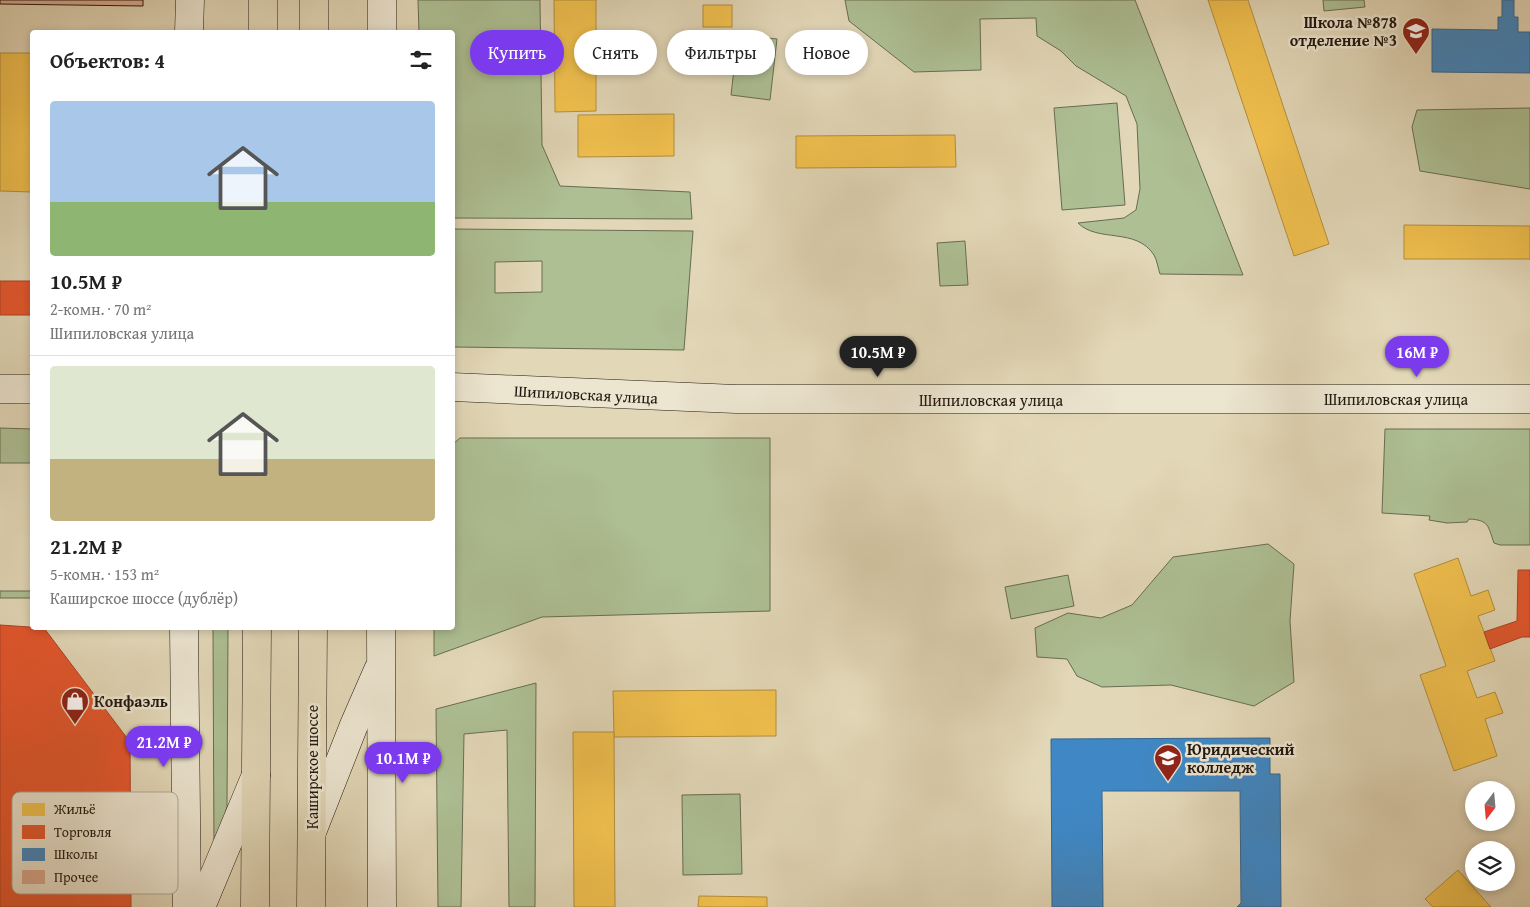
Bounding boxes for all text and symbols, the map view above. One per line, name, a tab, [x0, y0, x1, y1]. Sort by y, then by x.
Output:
place label: Школа №878 отделение №3	[1290, 10, 1397, 52]
school or university icon: Школа №878 отделение №3	[1401, 16, 1431, 55]
chip: Купить	[470, 30, 564, 75]
chip: Снять	[574, 30, 657, 75]
chip: Фильтры	[667, 30, 775, 75]
chip: Новое	[785, 30, 868, 75]
text: Объектов: 4	[50, 45, 165, 76]
icon: filters	[407, 46, 435, 74]
icon: home	[198, 133, 288, 223]
text: 10.5M ₽	[50, 266, 122, 297]
text: 2-комн. · 70 m²	[50, 297, 151, 321]
text: Шипиловская улица	[50, 321, 194, 345]
pin: 10.5M ₽	[832, 336, 924, 378]
pin: 16M ₽	[1382, 336, 1452, 378]
text: 10.5M ₽	[851, 340, 905, 364]
text: 16M ₽	[1396, 340, 1438, 364]
street label: Шипиловская улица	[513, 378, 659, 410]
street label: Шипиловская улица	[1324, 387, 1468, 411]
street label: Шипиловская улица	[919, 388, 1063, 412]
icon: home	[198, 399, 288, 489]
text: 21.2M ₽	[50, 531, 122, 562]
text: 5-комн. · 153 m²	[50, 562, 159, 586]
text: Каширское шоссе (дублёр)	[50, 586, 238, 610]
shop icon: Конфаэль	[60, 686, 90, 725]
place label: Конфаэль	[94, 689, 168, 713]
street label: Каширское шоссе	[300, 705, 324, 829]
pin: 21.2M ₽	[118, 726, 210, 768]
text: 21.2M ₽	[137, 730, 191, 754]
place label: Юридический колледж	[1187, 737, 1295, 779]
pin: 10.1M ₽	[357, 742, 449, 784]
school or university icon: Юридический колледж	[1153, 743, 1183, 782]
text: 10.1M ₽	[376, 746, 430, 770]
north arrow	[1465, 781, 1515, 831]
map controls	[1465, 781, 1515, 891]
legend	[12, 792, 178, 894]
text: Жильё	[53, 799, 96, 819]
text: Торговля	[54, 822, 111, 842]
button: layers	[1465, 841, 1515, 891]
text: Школы	[54, 844, 98, 864]
text: Прочее	[54, 867, 99, 887]

